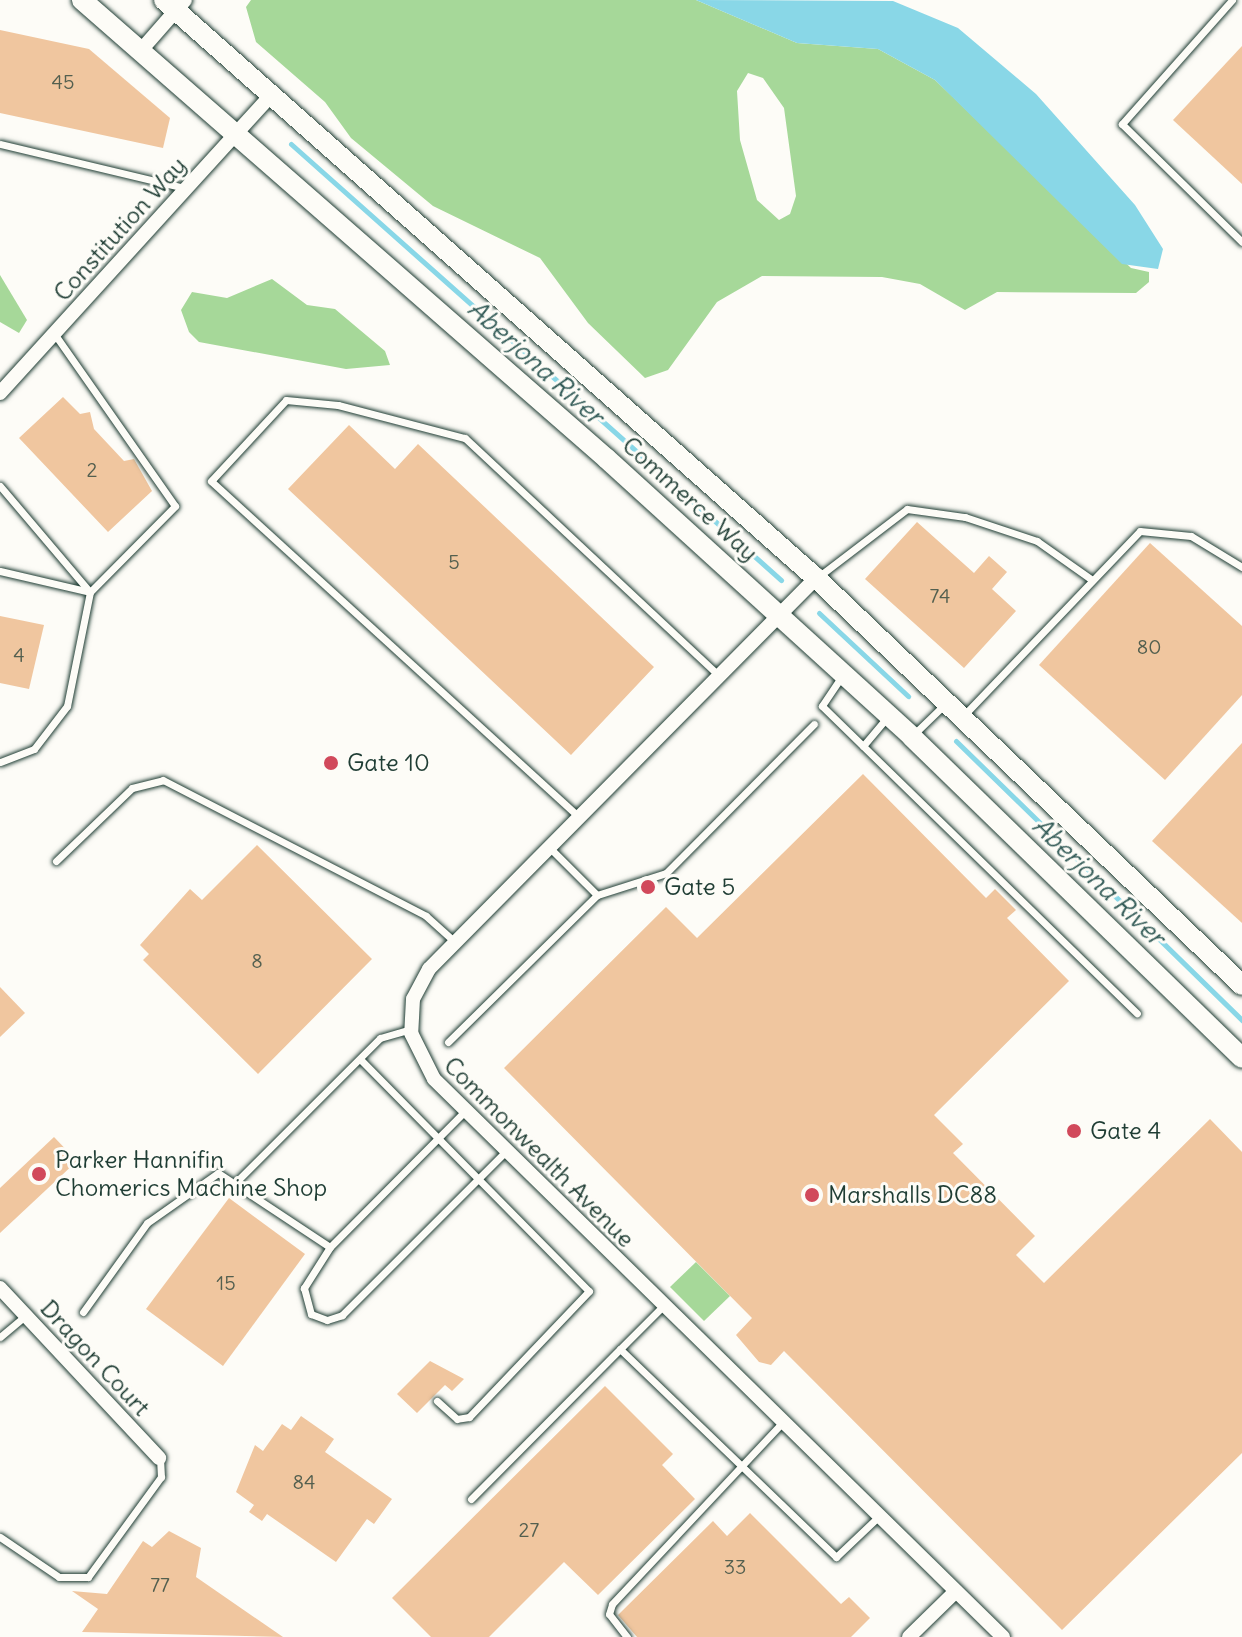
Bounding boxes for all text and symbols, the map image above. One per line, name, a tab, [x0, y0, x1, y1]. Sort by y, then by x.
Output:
house number: 45	[51, 69, 75, 93]
street label: Constitution Way	[48, 151, 192, 307]
water label: Aberjona River	[462, 293, 610, 431]
street label: Commerce Way	[616, 431, 764, 567]
house number: 2	[87, 457, 97, 481]
house number: 5	[448, 549, 460, 573]
house number: 74	[930, 583, 950, 607]
house number: 80	[1137, 634, 1161, 658]
house number: 4	[13, 642, 25, 666]
place label: Gate 10	[347, 749, 430, 777]
marker: Gate 10	[322, 754, 340, 772]
water label: Aberjona River	[1026, 810, 1172, 952]
place label: Gate 5	[664, 873, 735, 901]
marker: Gate 5	[639, 878, 657, 896]
house number: 8	[251, 948, 263, 972]
street label: Commonwealth Avenue	[438, 1051, 640, 1253]
place label: Gate 4	[1090, 1117, 1161, 1145]
marker: Gate 4	[1065, 1122, 1083, 1140]
place label: Parker Hannifin Chomerics Machine Shop	[55, 1146, 327, 1202]
marker: Parker Hannifin Chomerics Machine Shop	[30, 1165, 48, 1183]
place label: Marshalls DC88	[828, 1181, 997, 1209]
marker: Marshalls DC88	[803, 1186, 821, 1204]
house number: 15	[216, 1270, 236, 1294]
street label: Dragon Court	[34, 1294, 156, 1422]
house number: 84	[292, 1469, 316, 1493]
house number: 27	[519, 1517, 539, 1541]
house number: 33	[724, 1554, 746, 1578]
house number: 77	[150, 1572, 170, 1596]

